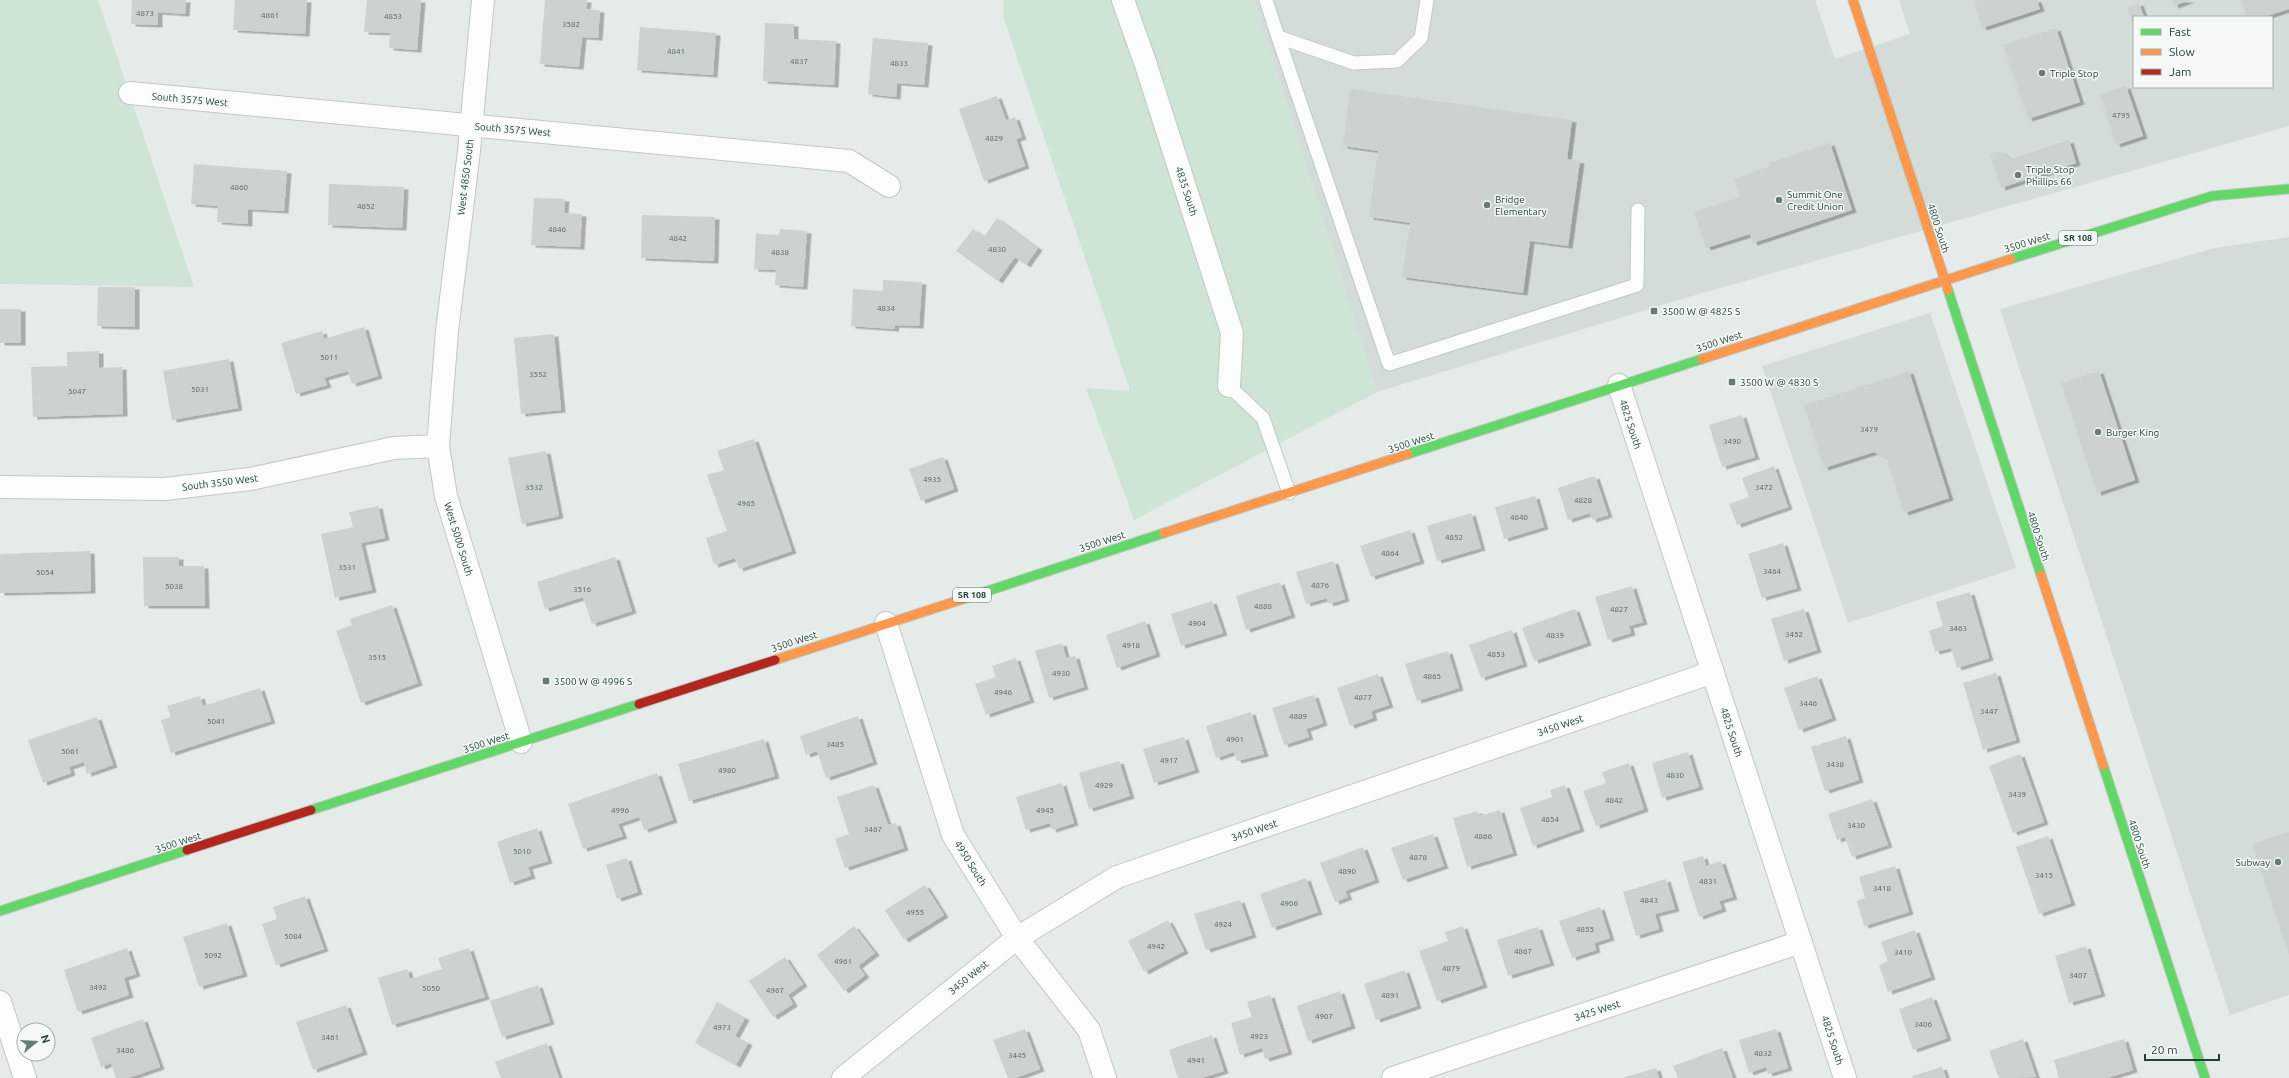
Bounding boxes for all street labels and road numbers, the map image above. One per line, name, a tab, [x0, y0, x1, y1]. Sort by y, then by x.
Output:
street label: South 3575 West	[151, 91, 229, 108]
street label: South 3575 West	[474, 121, 552, 138]
street label: West 4850 South	[455, 138, 476, 216]
street label: 4835 South	[1173, 165, 1200, 217]
street label: 4800 South	[1925, 202, 1952, 254]
street label: 3500 West	[2003, 230, 2052, 255]
road number: SR 108	[2059, 231, 2097, 245]
street label: 3500 West	[1695, 329, 1744, 354]
street label: 4825 South	[1617, 398, 1644, 450]
street label: 3500 West	[1387, 430, 1436, 455]
street label: South 3550 West	[181, 472, 259, 493]
street label: West 5000 South	[442, 501, 475, 577]
street label: 4800 South	[2025, 510, 2052, 562]
street label: 3500 West	[1078, 529, 1127, 554]
road number: SR 108	[953, 588, 991, 602]
street label: 3500 West	[770, 629, 819, 654]
street label: 4825 South	[1718, 706, 1745, 758]
street label: 3450 West	[1536, 712, 1585, 738]
street label: 3500 West	[462, 730, 511, 755]
street label: 3450 West	[1230, 817, 1279, 843]
street label: 4800 South	[2126, 818, 2153, 870]
street label: 3500 West	[154, 830, 203, 855]
street label: 4950 South	[952, 839, 989, 888]
street label: 3450 West	[946, 958, 990, 997]
street label: 3425 West	[1573, 998, 1622, 1023]
street label: 4825 South	[1819, 1014, 1846, 1066]

